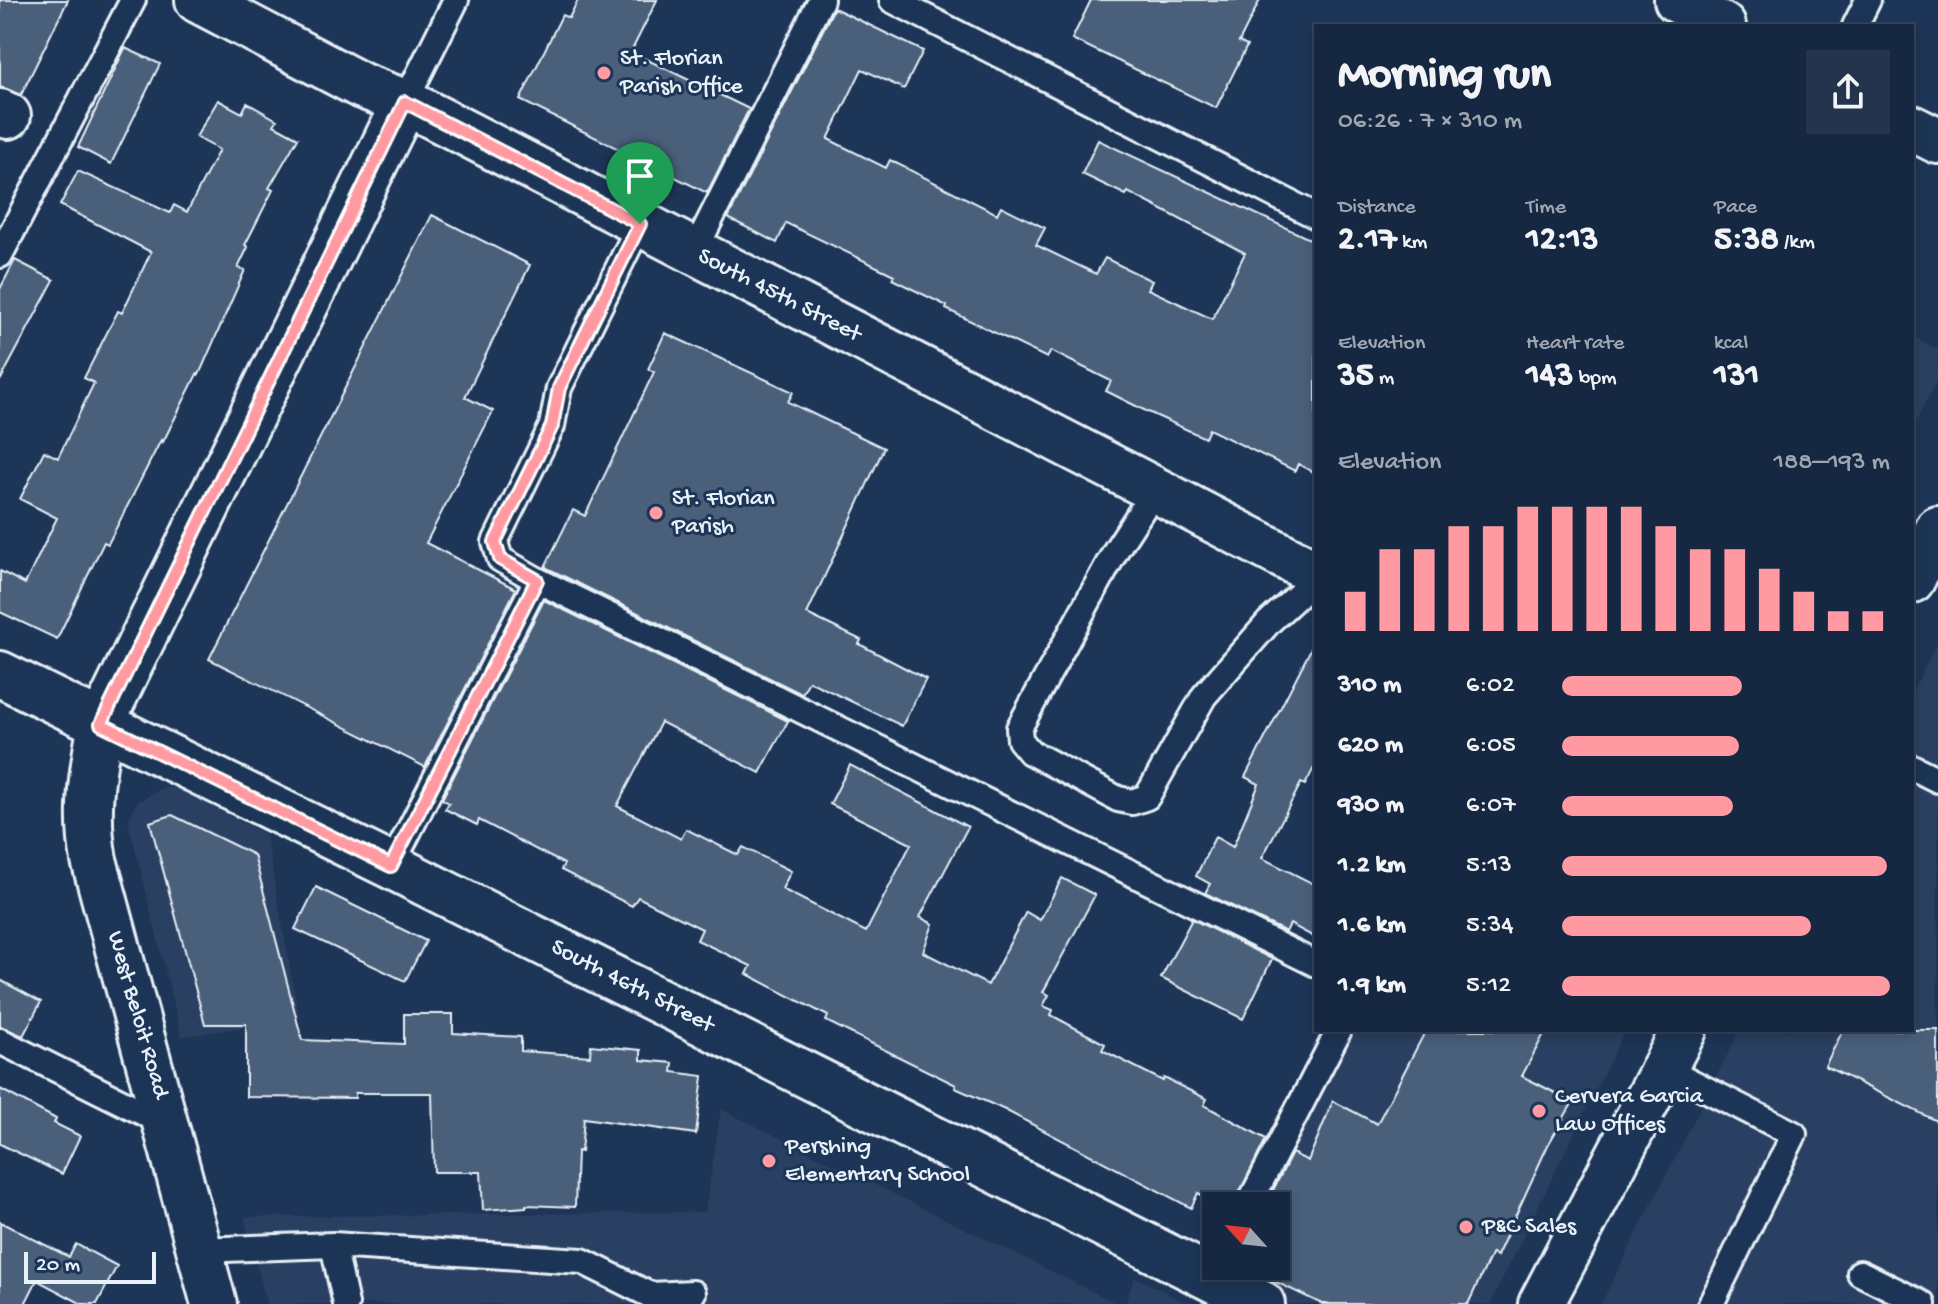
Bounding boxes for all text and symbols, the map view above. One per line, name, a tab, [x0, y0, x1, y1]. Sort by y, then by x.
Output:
place label: St. Florian Parish Office	[619, 45, 743, 102]
button: share	[1806, 50, 1890, 134]
text: Morning run	[1338, 51, 1551, 103]
marker: St. Florian Parish Office	[595, 64, 613, 82]
text: 06:26 · 7 × 310 m	[1338, 107, 1522, 138]
pin	[606, 142, 674, 224]
icon: arrive	[618, 154, 662, 198]
text: Distance	[1338, 195, 1416, 221]
text: Time	[1526, 195, 1566, 221]
text: Pace	[1714, 195, 1757, 221]
text: 2.17	[1338, 221, 1397, 261]
text: 12:13	[1526, 221, 1598, 261]
text: 5:38	[1714, 221, 1779, 261]
text: km	[1397, 230, 1427, 256]
text: /km	[1779, 230, 1815, 256]
street label: South 45th Street	[692, 242, 868, 351]
text: Elevation	[1338, 331, 1425, 357]
text: Heart rate	[1526, 331, 1624, 357]
text: kcal	[1714, 331, 1748, 357]
text: 35	[1338, 357, 1374, 397]
text: 143	[1526, 357, 1573, 397]
text: 131	[1714, 357, 1759, 397]
text: m	[1374, 366, 1394, 392]
text: bpm	[1573, 366, 1617, 392]
text: Elevation	[1338, 448, 1441, 479]
text: 188–193 m	[1773, 448, 1890, 479]
place label: St. Florian Parish	[671, 485, 775, 542]
marker: St. Florian Parish	[647, 504, 665, 522]
text: 310 m	[1338, 671, 1401, 702]
text: 6:02	[1466, 671, 1515, 702]
text: 620 m	[1338, 731, 1403, 762]
text: 6:05	[1466, 731, 1516, 762]
text: 930 m	[1338, 791, 1404, 822]
text: 6:07	[1466, 791, 1516, 822]
text: 1.2 km	[1338, 851, 1406, 882]
text: 5:13	[1466, 851, 1512, 882]
text: 1.6 km	[1338, 911, 1406, 942]
text: 5:34	[1466, 911, 1514, 942]
street label: West Beloit Road	[99, 928, 175, 1104]
street label: South 46th Street	[546, 933, 720, 1042]
text: 1.9 km	[1338, 971, 1406, 1002]
text: 5:12	[1466, 971, 1511, 1002]
place label: Cervera Garcia Law Offices	[1555, 1083, 1704, 1140]
marker: Cervera Garcia Law Offices	[1530, 1102, 1548, 1120]
place label: Pershing Elementary School	[784, 1133, 970, 1190]
marker: Pershing Elementary School	[760, 1152, 778, 1170]
north arrow	[1202, 1192, 1290, 1280]
map controls	[1202, 1192, 1290, 1280]
place label: P&C Sales	[1481, 1213, 1577, 1242]
marker: P&C Sales	[1457, 1218, 1475, 1236]
scale bar	[24, 1248, 156, 1284]
text: 20 m	[36, 1253, 80, 1279]

